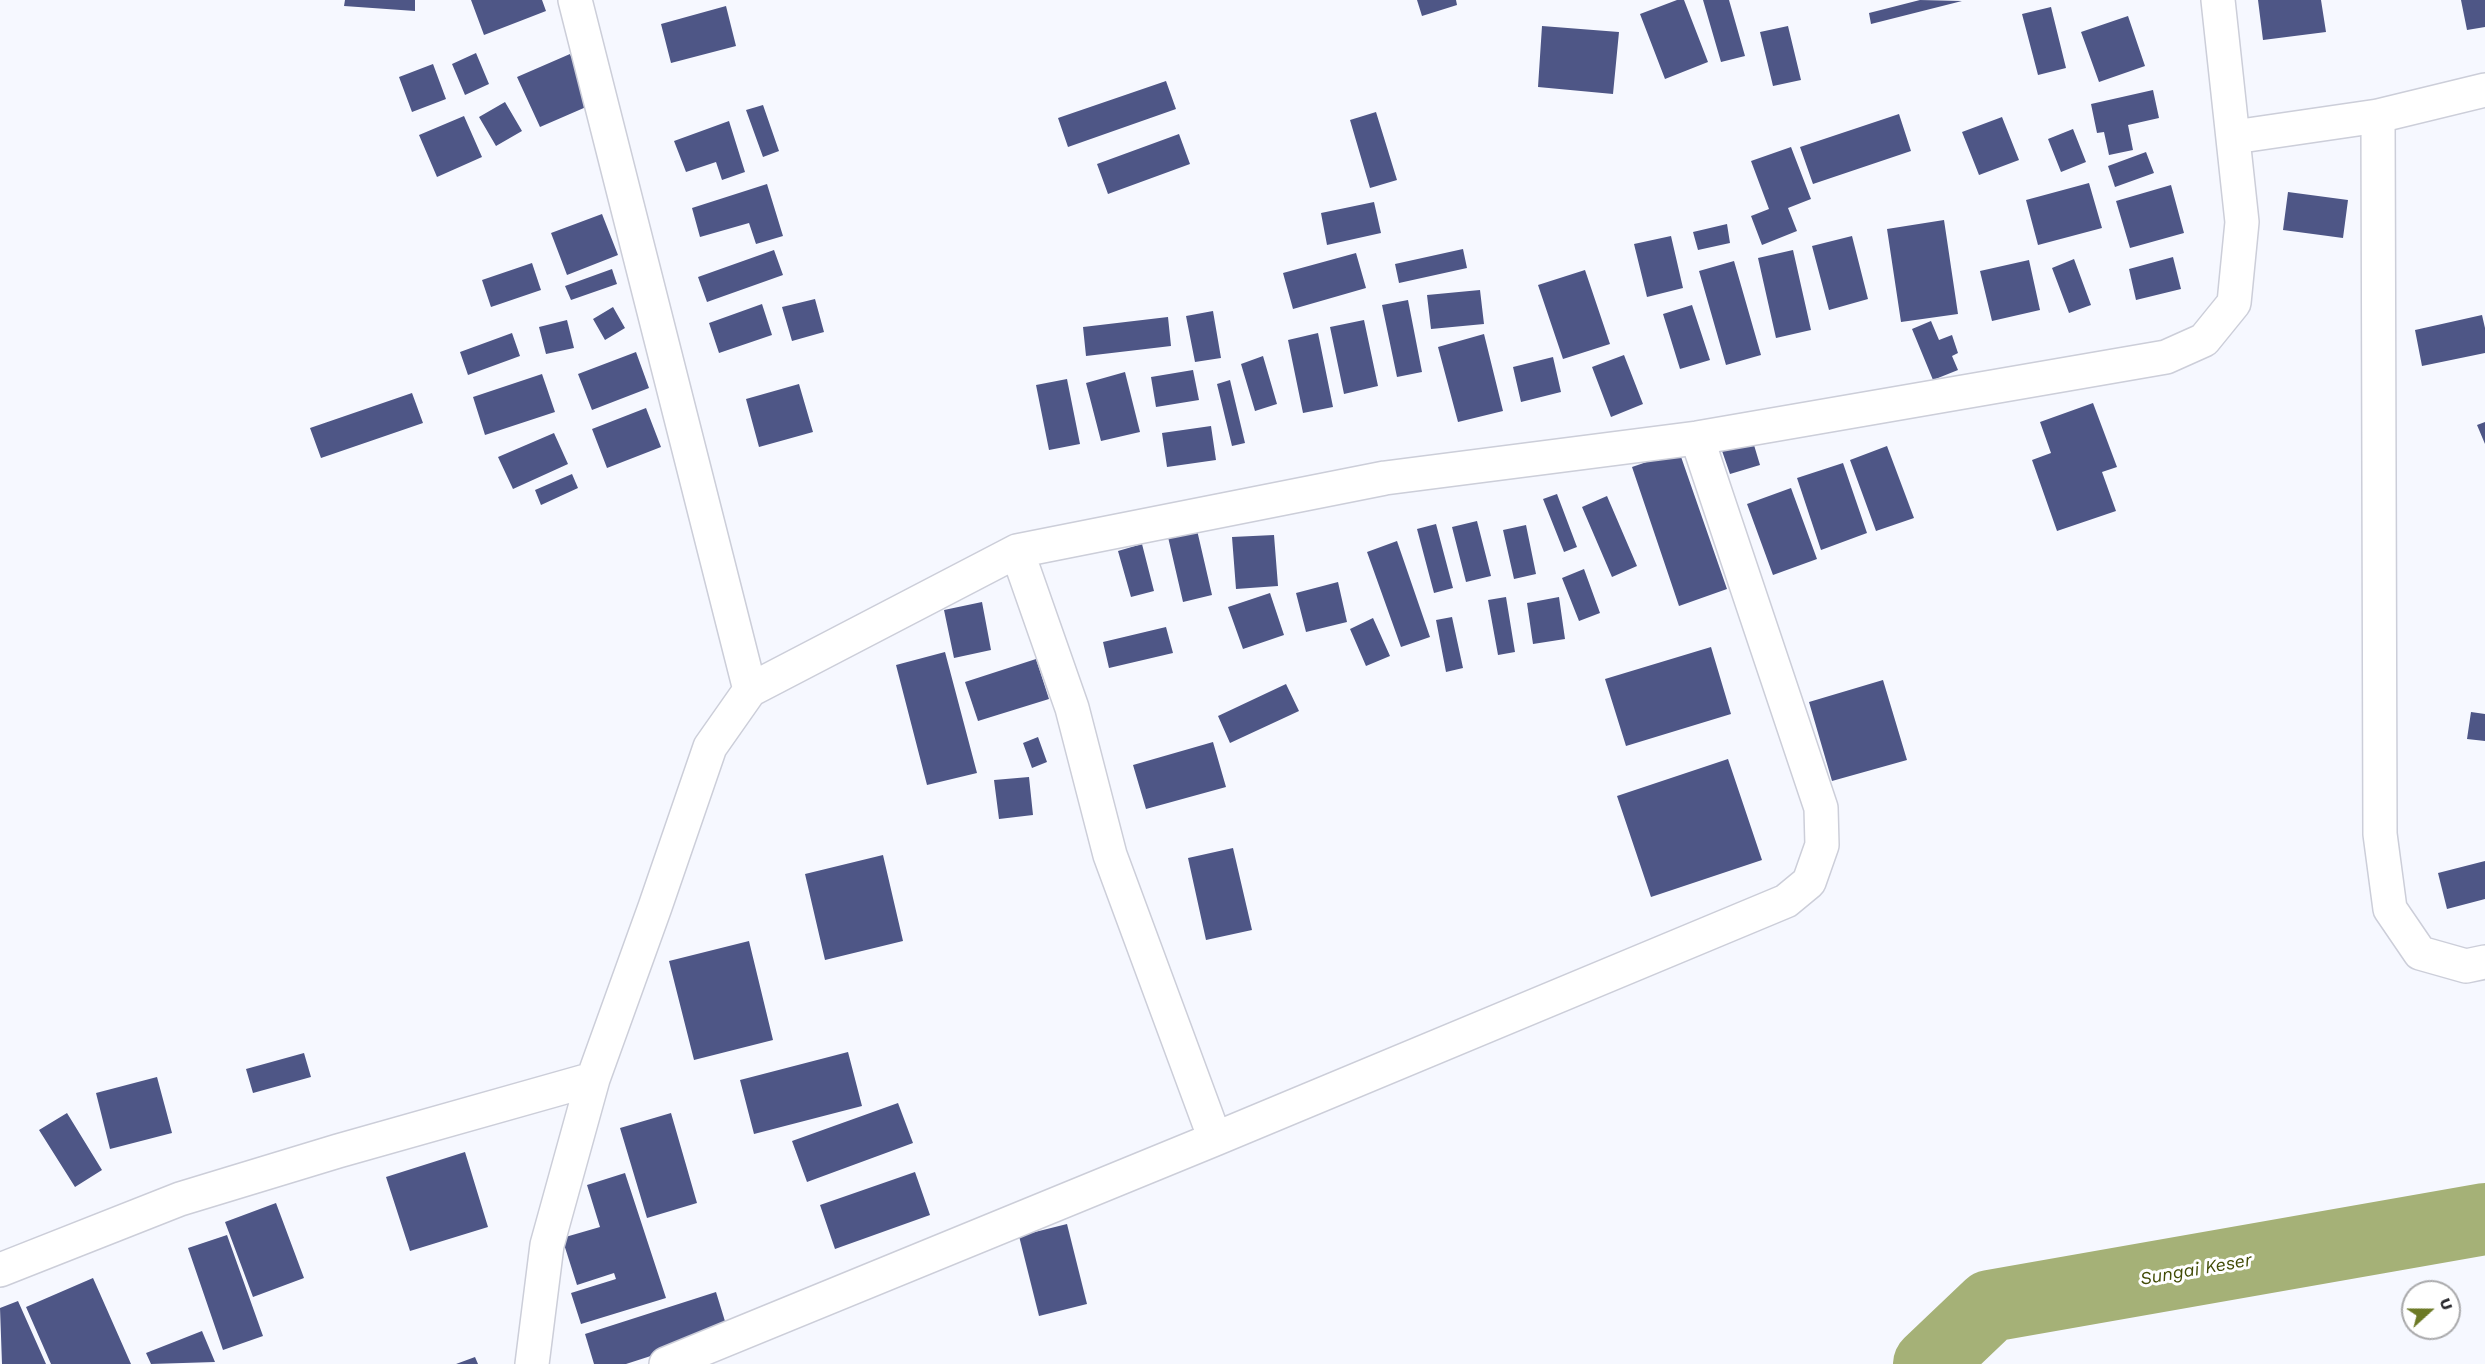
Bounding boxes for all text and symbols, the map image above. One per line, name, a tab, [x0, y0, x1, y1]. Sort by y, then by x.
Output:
water label: Sungai Keser	[2138, 1250, 2254, 1290]
north arrow	[2401, 1280, 2461, 1340]
text: U	[2435, 1295, 2457, 1313]

